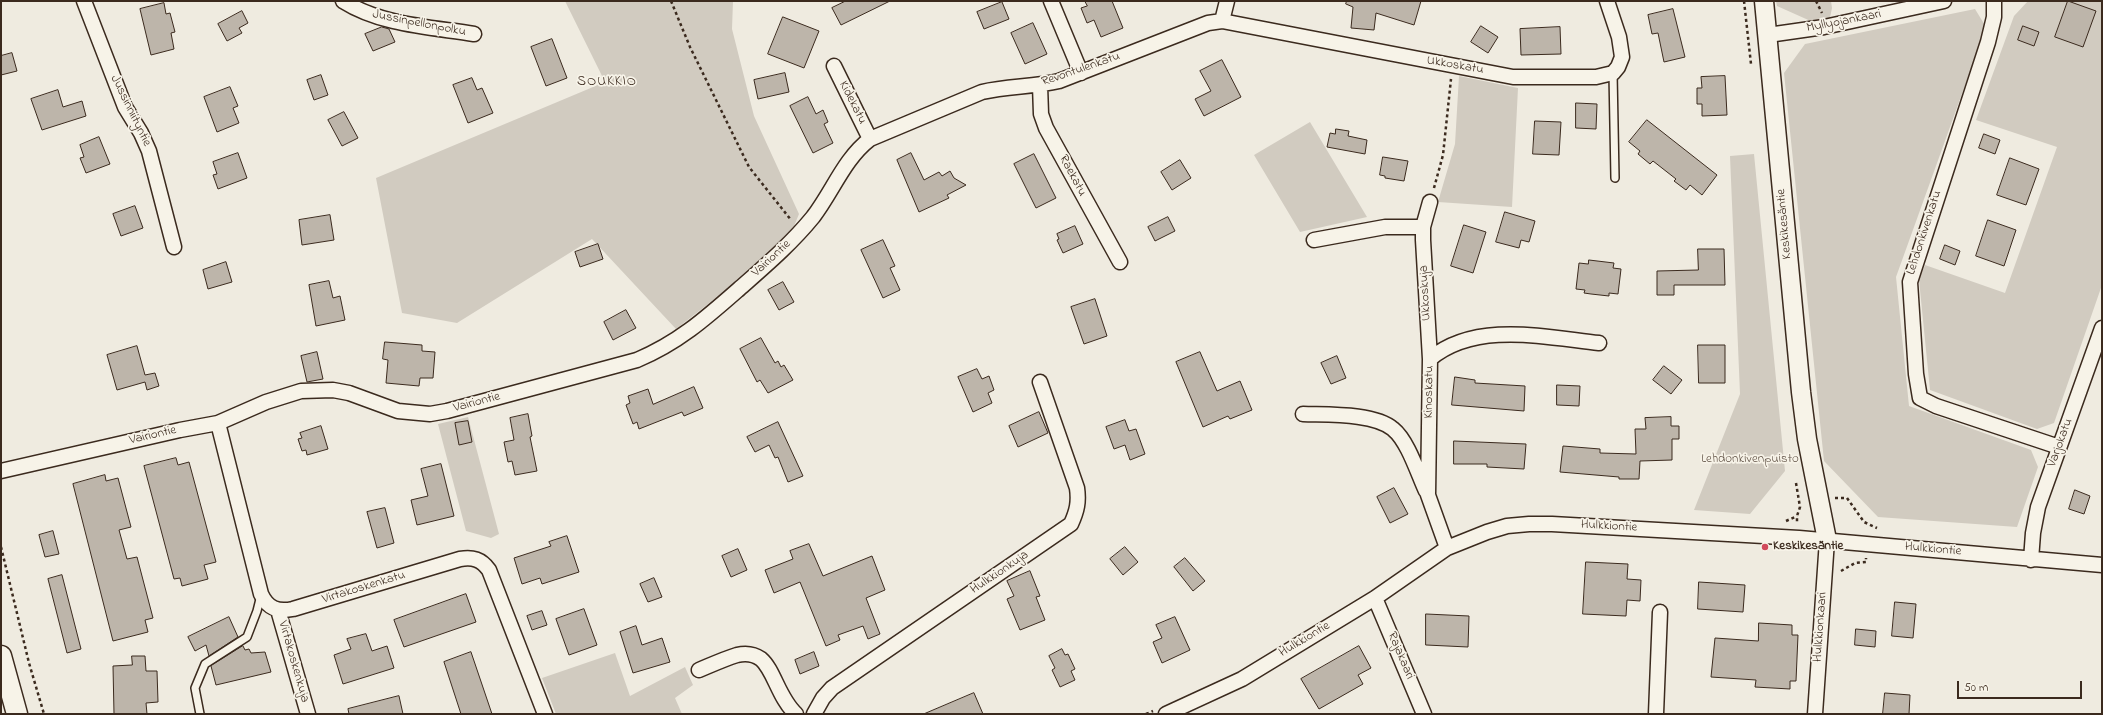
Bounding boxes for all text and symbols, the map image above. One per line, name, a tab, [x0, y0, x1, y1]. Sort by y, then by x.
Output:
street label: Jussinpellonpolku	[371, 7, 467, 41]
street label: Myllyojankaari	[1805, 7, 1883, 37]
street label: Revontulenkatu	[1040, 49, 1122, 91]
street label: Ukkoskatu	[1425, 53, 1485, 79]
street label: Jussinniityntie	[106, 73, 154, 149]
district label: SOUKKIO	[577, 75, 637, 91]
street label: Kidekatu	[835, 79, 869, 127]
street label: Raekatu	[1055, 153, 1089, 199]
street label: Keskikesäntie	[1774, 188, 1796, 260]
street label: Lehdonkivenkatu	[1904, 189, 1946, 277]
street label: Vairiontie	[749, 237, 795, 281]
street label: Ukkoskuja	[1417, 265, 1435, 321]
street label: Kinoskatu	[1422, 365, 1438, 419]
street label: Vairiontie	[452, 389, 502, 417]
street label: Varjokatu	[2045, 417, 2077, 469]
street label: Vairiontie	[128, 423, 178, 449]
park label: Lehdonkivenpuisto	[1701, 452, 1799, 468]
street label: Hulkkiontie	[1580, 518, 1638, 536]
place label: Keskikesäntie	[1773, 539, 1843, 555]
street label: Hulkkiontie	[1904, 540, 1962, 560]
marker: Keskikesäntie	[1760, 542, 1770, 552]
street label: Hulkkionkuja	[968, 548, 1032, 598]
street label: Virtakoskenkatu	[321, 568, 407, 608]
street label: Hulkkionkaari	[1811, 591, 1831, 663]
street label: Virtakoskenkuja	[274, 619, 312, 705]
street label: Hulkkiontie	[1277, 619, 1333, 661]
street label: Rajakaari	[1383, 630, 1417, 682]
scale bar	[1959, 673, 2084, 699]
text: 50 m	[1964, 679, 1988, 697]

